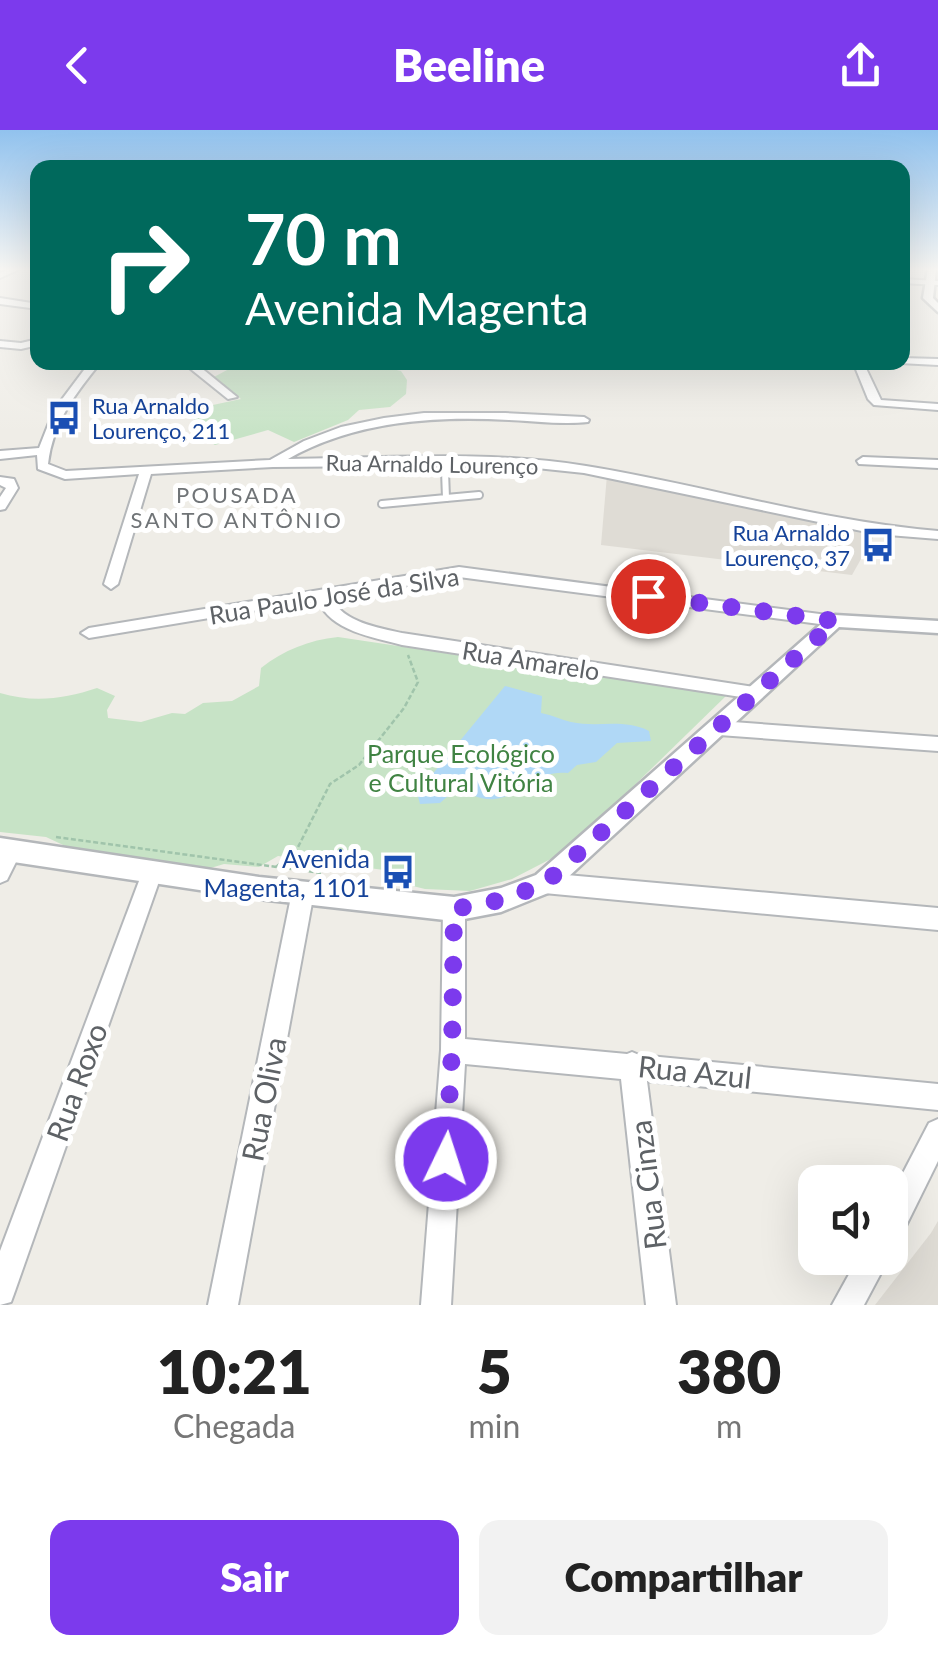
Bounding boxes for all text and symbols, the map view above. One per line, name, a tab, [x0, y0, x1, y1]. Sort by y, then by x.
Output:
icon: back	[50, 38, 105, 93]
text: Beeline	[393, 38, 545, 92]
icon: share	[833, 38, 888, 93]
text: 70 m	[245, 196, 402, 280]
icon: right	[80, 200, 210, 330]
text: Avenida Magenta	[245, 281, 589, 335]
place label: Rua Arnaldo Lourenço, 211	[92, 392, 230, 444]
bus stop icon: Rua Arnaldo Lourenço, 211	[45, 399, 83, 437]
street label: Rua Arnaldo Lourenço	[325, 449, 539, 479]
district label: POUSADA SANTO ANTÔNIO	[131, 481, 343, 533]
place label: Rua Arnaldo Lourenço, 37	[724, 519, 850, 571]
bus stop icon: Rua Arnaldo Lourenço, 37	[859, 526, 897, 564]
pin	[606, 554, 691, 639]
street label: Rua Paulo José da Silva	[207, 560, 461, 630]
icon: arrive	[621, 569, 676, 624]
street label: Rua Amarelo	[460, 634, 602, 686]
park label: Parque Ecológico e Cultural Vitória	[367, 738, 555, 797]
place label: Avenida Magenta, 1101	[203, 843, 370, 902]
bus stop icon: Avenida Magenta, 1101	[379, 853, 417, 891]
street label: Rua Roxo	[38, 1018, 114, 1146]
street label: Rua Oliva	[233, 1034, 293, 1164]
street label: Rua Azul	[636, 1047, 754, 1095]
position arrow	[394, 1107, 498, 1211]
street label: Rua Cinza	[621, 1118, 673, 1252]
map controls	[798, 1165, 908, 1275]
button: sound	[798, 1165, 908, 1275]
text: 10:21	[157, 1335, 312, 1407]
text: 5	[477, 1335, 512, 1407]
text: 380	[677, 1335, 781, 1407]
text: Chegada	[173, 1406, 295, 1445]
text: min	[468, 1406, 520, 1445]
text: m	[716, 1406, 742, 1445]
button: Sair	[50, 1520, 459, 1635]
button: Compartilhar	[479, 1520, 888, 1635]

